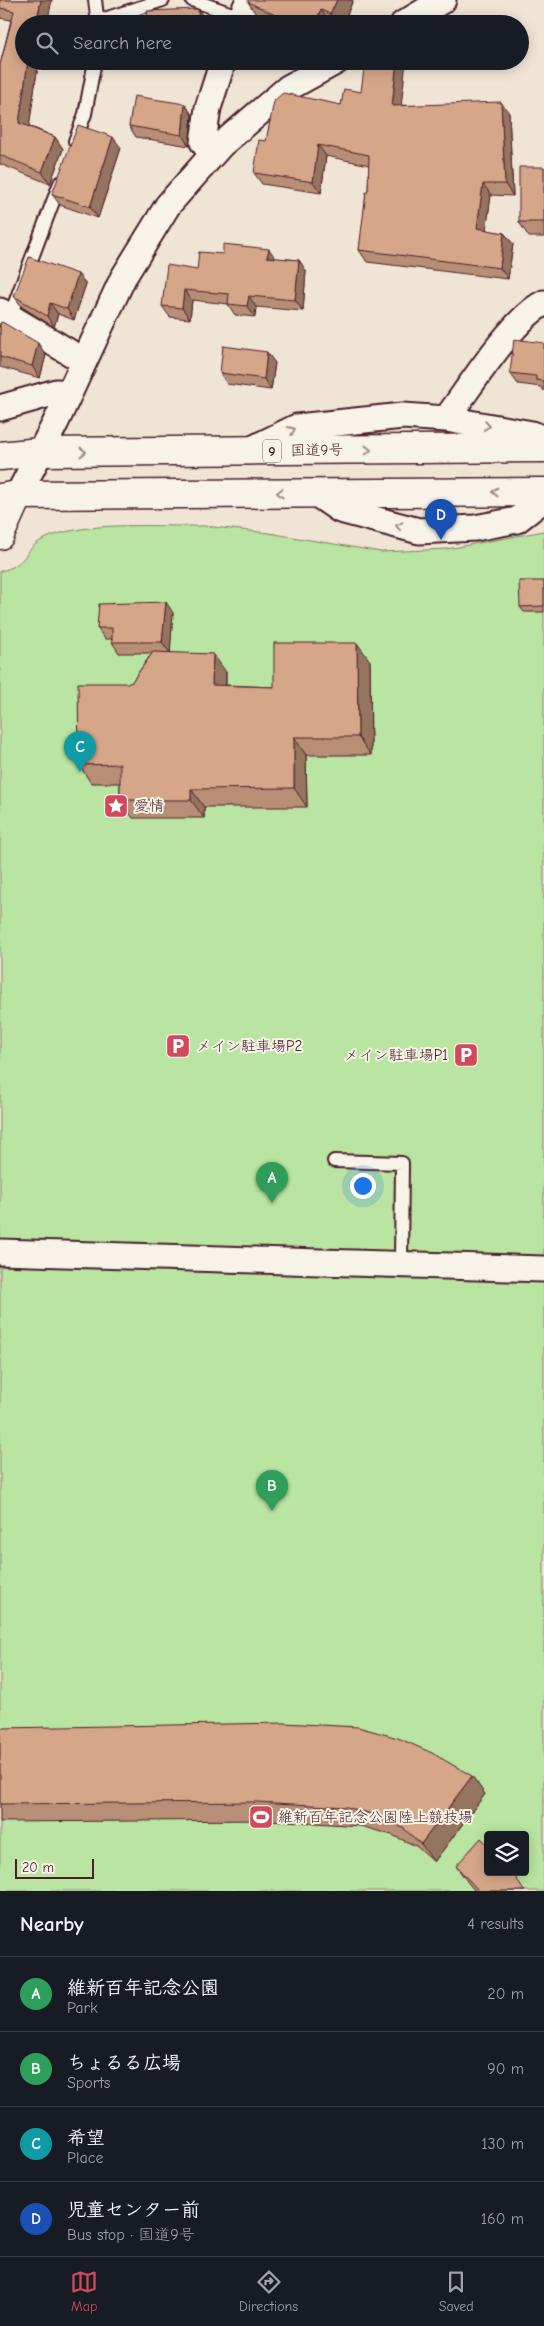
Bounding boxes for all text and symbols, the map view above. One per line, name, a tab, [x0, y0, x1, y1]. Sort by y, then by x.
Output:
search box	[15, 15, 529, 70]
icon: search	[33, 29, 61, 57]
text: Search here	[73, 32, 172, 54]
one-way arrow	[483, 421, 491, 431]
one-way arrow	[287, 426, 296, 437]
road number: 9	[263, 440, 281, 462]
street label: 国道9号	[290, 441, 344, 459]
one-way arrow	[365, 445, 373, 455]
one-way arrow	[80, 447, 88, 457]
one-way arrow	[491, 487, 499, 497]
one-way arrow	[276, 488, 284, 498]
pin: D	[425, 499, 457, 540]
one-way arrow	[395, 521, 404, 532]
pin: C	[64, 731, 96, 772]
place icon: 愛情	[103, 793, 129, 819]
place label: 愛情	[134, 797, 164, 815]
parking icon: メイン駐車場P2	[165, 1033, 191, 1059]
place label: メイン駐車場P2	[196, 1037, 302, 1055]
parking icon: メイン駐車場P1	[453, 1042, 479, 1068]
place label: メイン駐車場P1	[344, 1046, 448, 1064]
pin: A	[256, 1162, 288, 1203]
your location	[350, 1173, 376, 1199]
pin: B	[256, 1470, 288, 1511]
sports icon: 維新百年記念公園陸上競技場	[248, 1804, 274, 1830]
place label: 維新百年記念公園陸上競技場	[278, 1808, 473, 1826]
map controls	[484, 1831, 529, 1876]
button: layers	[484, 1831, 529, 1876]
scale bar	[15, 1856, 94, 1879]
text: 20 m	[22, 1859, 54, 1876]
text: Nearby	[20, 1912, 84, 1936]
text: 4 results	[467, 1915, 524, 1933]
text: 維新百年記念公園	[67, 1977, 219, 1999]
text: A	[32, 1985, 40, 2003]
text: 20 m	[487, 1985, 524, 2003]
text: Park	[67, 1999, 98, 2017]
text: ちょるる広場	[67, 2052, 181, 2074]
text: B	[31, 2060, 41, 2078]
text: 90 m	[487, 2060, 524, 2078]
text: Sports	[67, 2074, 110, 2092]
text: 希望	[67, 2127, 105, 2149]
text: C	[31, 2135, 41, 2153]
text: 130 m	[481, 2135, 524, 2153]
text: Place	[67, 2149, 103, 2167]
text: 児童センター前	[67, 2199, 200, 2221]
text: D	[31, 2210, 41, 2228]
text: 160 m	[481, 2210, 524, 2228]
text: Bus stop · 国道9号	[67, 2226, 195, 2244]
tab: Map	[70, 2268, 98, 2315]
tab: Directions	[239, 2268, 298, 2315]
tab: Saved	[439, 2268, 474, 2315]

